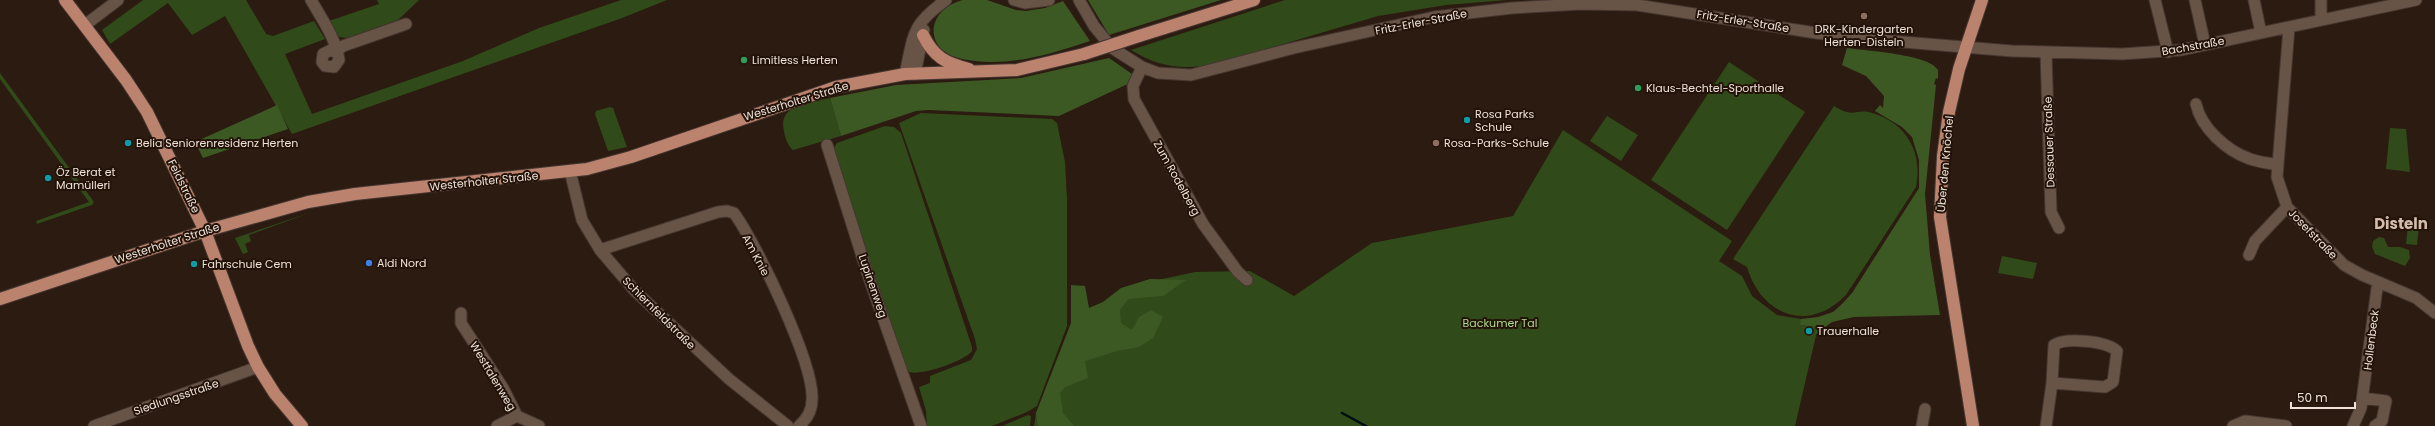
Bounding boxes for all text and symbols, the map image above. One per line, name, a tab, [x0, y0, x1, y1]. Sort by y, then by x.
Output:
street label: Fritz-Erler-Straße	[1374, 5, 1468, 39]
street label: Fritz-Erler-Straße	[1696, 6, 1790, 36]
marker: DRK-Kindergarten Herten-Disteln	[1859, 11, 1869, 21]
place label: DRK-Kindergarten Herten-Disteln	[1815, 21, 1913, 50]
street label: Bachstraße	[2160, 33, 2226, 59]
place label: Limitless Herten	[752, 52, 838, 68]
marker: Limitless Herten	[739, 55, 749, 65]
street label: Westerholter Straße	[741, 77, 851, 125]
place label: Klaus-Bechtel-Sporthalle	[1646, 80, 1784, 96]
marker: Klaus-Bechtel-Sporthalle	[1633, 83, 1643, 93]
street label: Dessauer Straße	[2039, 96, 2059, 188]
place label: Rosa Parks Schule	[1475, 106, 1534, 135]
marker: Rosa Parks Schule	[1462, 115, 1472, 125]
street label: Über den Knöchel	[1933, 115, 1957, 213]
place label: Belia Seniorenresidenz Herten	[136, 135, 298, 151]
place label: Rosa-Parks-Schule	[1444, 135, 1549, 151]
street label: Zum Rodelberg	[1150, 137, 1204, 219]
marker: Belia Seniorenresidenz Herten	[123, 138, 133, 148]
marker: Rosa-Parks-Schule	[1431, 138, 1441, 148]
street label: Feldstraße	[164, 156, 204, 216]
place label: Öz Berat et Mamülleri	[56, 164, 115, 193]
street label: Westerholter Straße	[429, 167, 539, 195]
marker: Öz Berat et Mamülleri	[43, 173, 53, 183]
street label: Josefstraße	[2285, 205, 2341, 263]
district label: Disteln	[2374, 213, 2428, 234]
street label: Westerholter Straße	[113, 218, 222, 267]
street label: Am Knie	[738, 231, 774, 279]
street label: Lupinenweg	[855, 252, 891, 320]
place label: Aldi Nord	[377, 255, 427, 271]
place label: Fahrschule Cem	[202, 256, 292, 272]
marker: Aldi Nord	[364, 258, 374, 268]
marker: Fahrschule Cem	[189, 259, 199, 269]
street label: Schiernfeldstraße	[619, 273, 699, 353]
street label: Hollenbeck	[2359, 309, 2383, 371]
park label: Backumer Tal	[1463, 315, 1537, 331]
place label: Trauerhalle	[1817, 323, 1879, 339]
marker: Trauerhalle	[1804, 326, 1814, 336]
street label: Westfalenweg	[466, 338, 520, 414]
street label: Siedlungsstraße	[131, 375, 221, 419]
scale bar	[2291, 384, 2355, 410]
text: 50 m	[2297, 389, 2328, 406]

